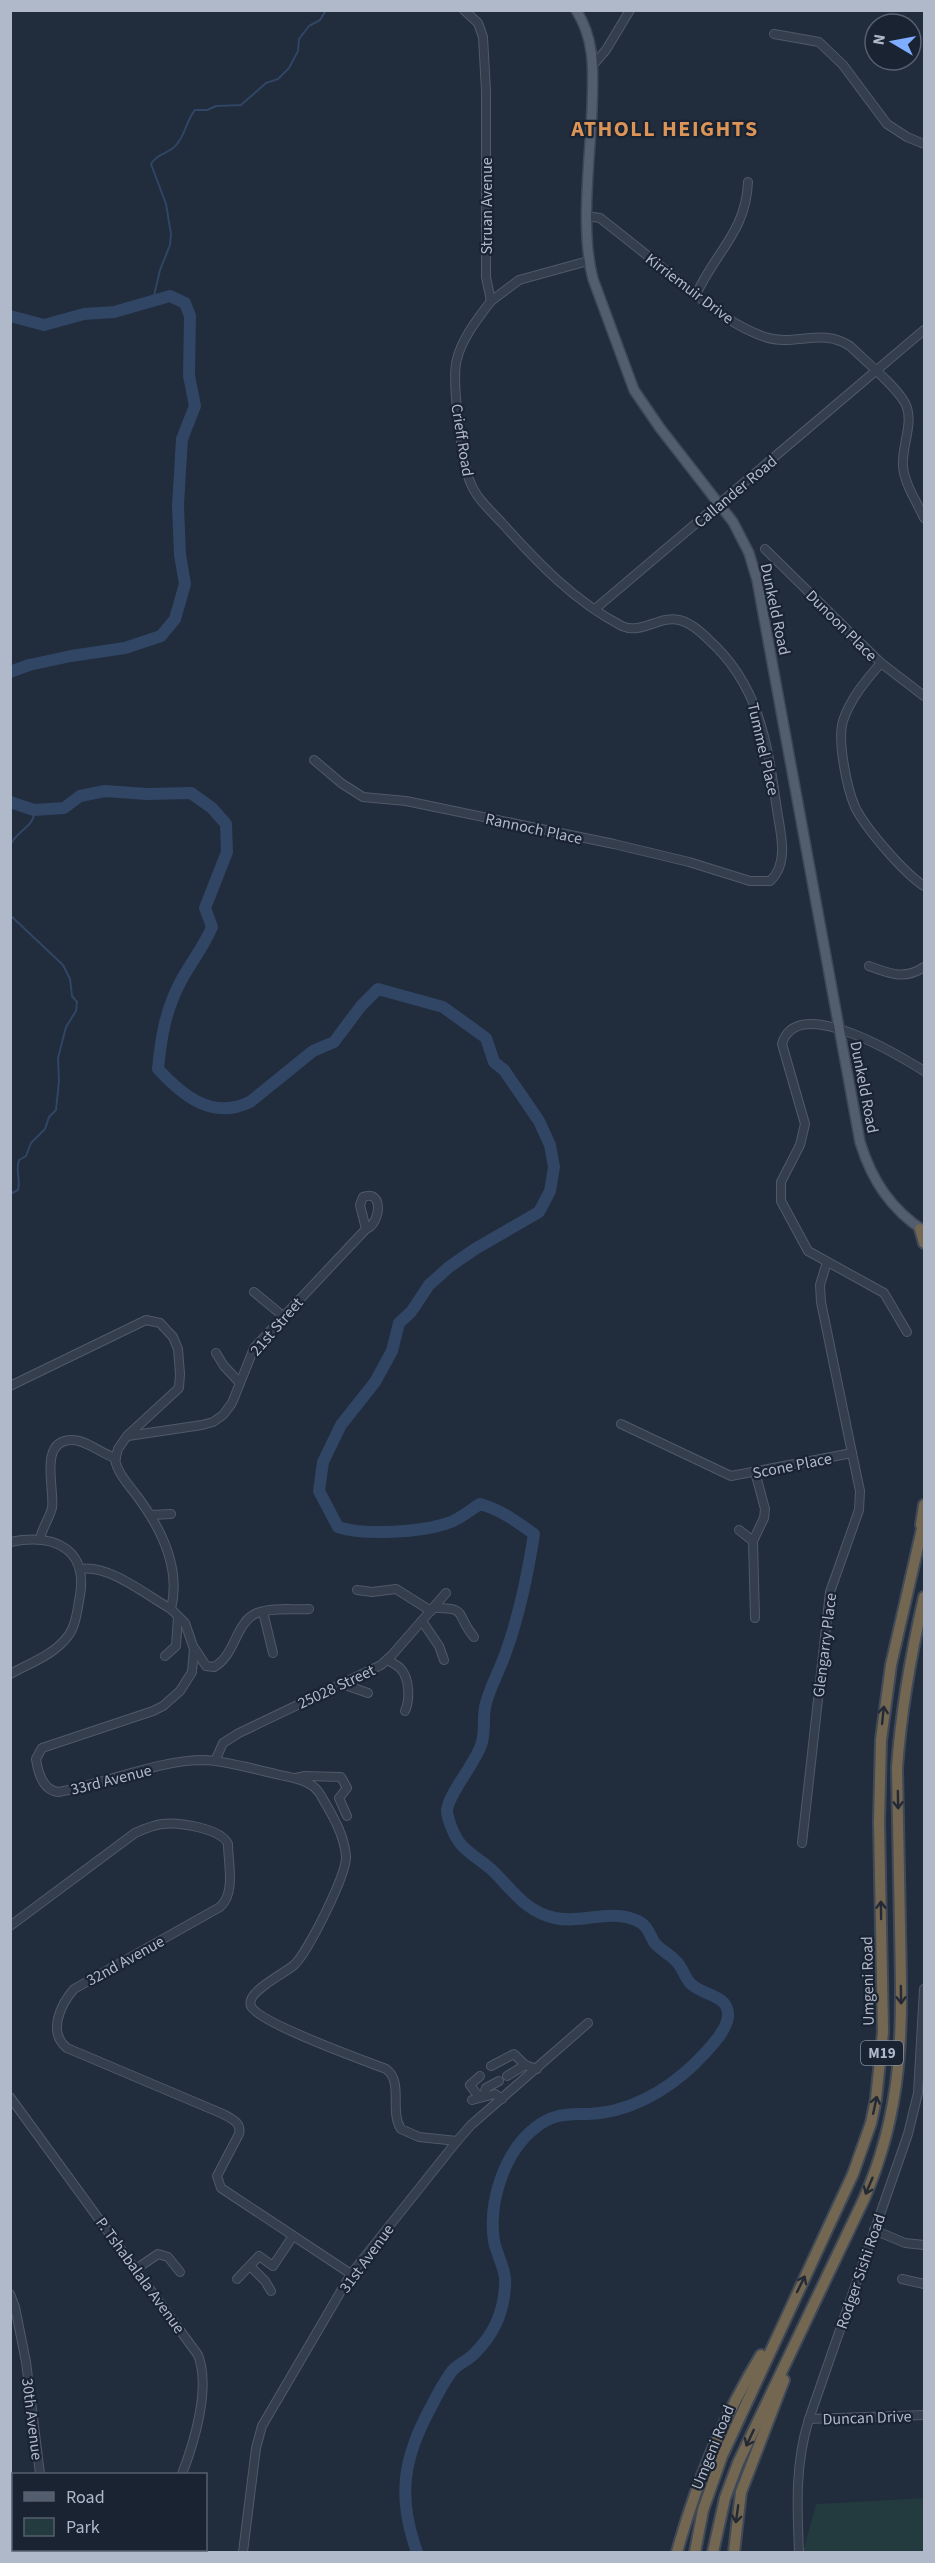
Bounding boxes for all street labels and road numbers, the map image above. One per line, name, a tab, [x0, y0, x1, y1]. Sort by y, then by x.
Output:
street label: Struan Avenue	[476, 157, 498, 255]
street label: Kirriemuir Drive	[641, 248, 738, 329]
street label: Crieff Road	[445, 402, 479, 478]
street label: Callander Road	[689, 451, 782, 533]
street label: Dunkeld Road	[755, 561, 795, 657]
street label: Dunoon Place	[801, 585, 882, 666]
street label: Tummel Place	[742, 701, 784, 798]
street label: Rannoch Place	[483, 808, 584, 850]
street label: Dunkeld Road	[844, 1039, 884, 1135]
street label: 21st Street	[245, 1292, 309, 1361]
street label: Scone Place	[751, 1448, 834, 1484]
street label: Glengarry Place	[808, 1592, 842, 1698]
street label: 25028 Street	[294, 1659, 379, 1714]
street label: 33rd Avenue	[68, 1759, 154, 1801]
street label: 32nd Avenue	[83, 1930, 168, 1991]
street label: Umgeni Road	[856, 1936, 880, 2026]
road number: M19	[861, 2041, 903, 2065]
street label: Rodger Sishi Road	[831, 2211, 891, 2332]
street label: P. Tshabalala Avenue	[90, 2213, 190, 2338]
street label: 31st Avenue	[334, 2220, 399, 2298]
street label: 30th Avenue	[16, 2377, 48, 2461]
street label: Umgeni Road	[686, 2402, 740, 2493]
street label: Duncan Drive	[822, 2405, 912, 2431]

